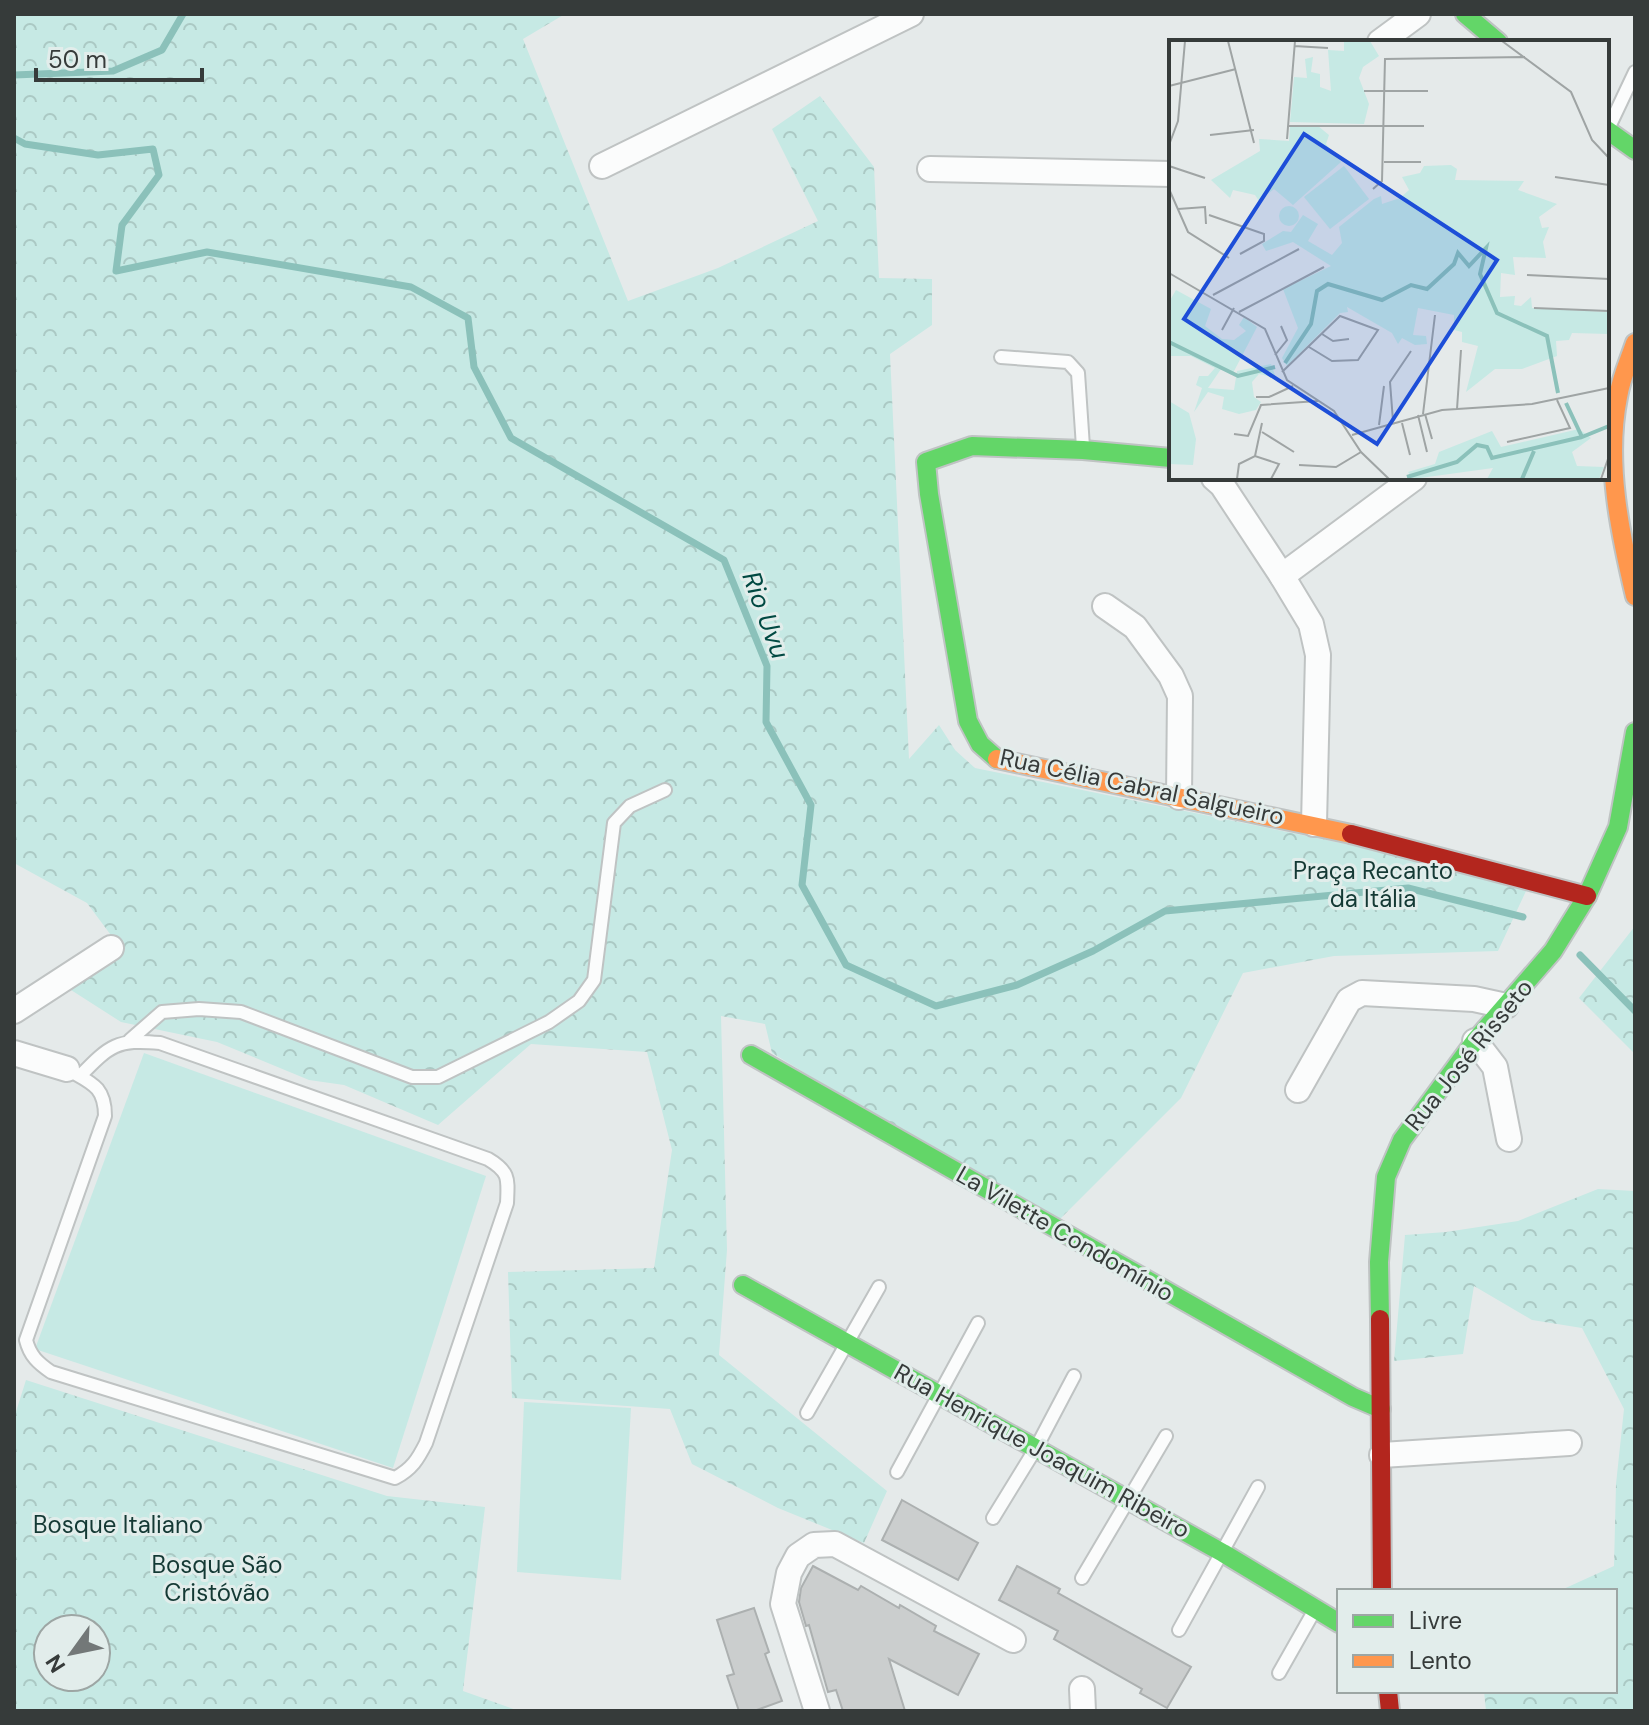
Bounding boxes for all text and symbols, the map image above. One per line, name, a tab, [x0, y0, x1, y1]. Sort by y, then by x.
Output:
scale bar	[36, 32, 202, 82]
inset map	[1169, 40, 1609, 480]
text: 50 m	[48, 44, 107, 75]
water label: Rio Uvu	[735, 567, 797, 663]
street label: Rua Célia Cabral Salgueiro	[997, 741, 1287, 832]
park label: Praça Recanto da Itália	[1293, 855, 1453, 914]
street label: Rua José Risseto	[1398, 972, 1539, 1137]
street label: La Vilette Condomínio	[951, 1159, 1180, 1308]
street label: Rua Henrique Joaquim Ribeiro	[889, 1356, 1196, 1545]
park label: Bosque Italiano	[33, 1509, 203, 1540]
park label: Bosque São Cristóvão	[152, 1549, 282, 1608]
legend	[1337, 1589, 1617, 1693]
text: Livre	[1409, 1605, 1462, 1636]
north arrow	[32, 1613, 112, 1693]
text: Lento	[1409, 1645, 1472, 1676]
text: N	[39, 1649, 72, 1678]

